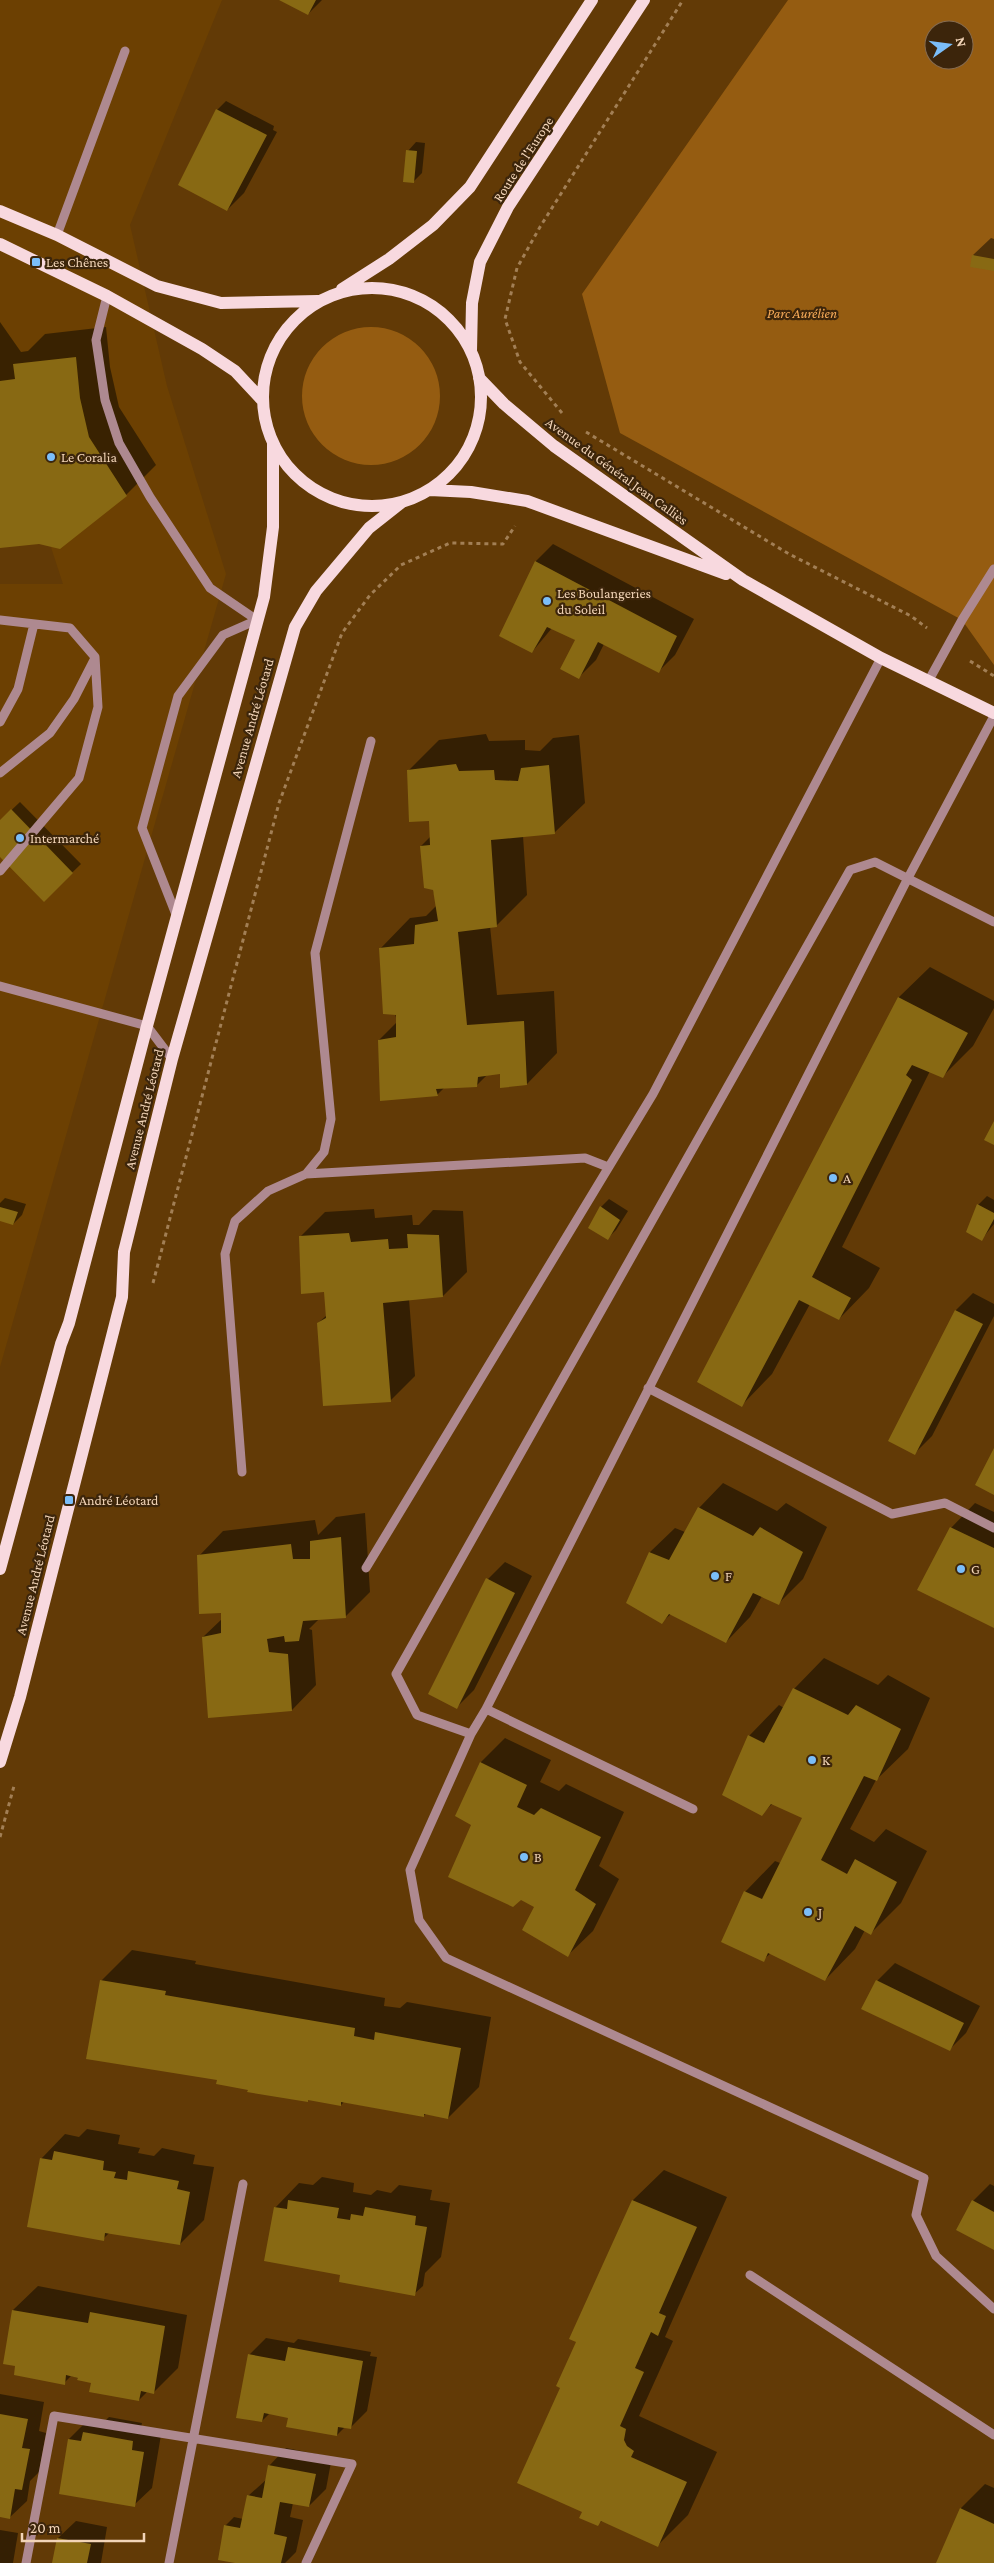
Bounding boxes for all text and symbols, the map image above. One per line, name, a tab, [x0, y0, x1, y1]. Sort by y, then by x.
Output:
north arrow	[924, 20, 974, 70]
text: N	[953, 35, 971, 49]
street label: Route de l'Europe	[490, 113, 556, 205]
place label: Les Chênes	[46, 254, 108, 270]
marker: Les Chênes	[30, 256, 42, 268]
park label: Parc Aurélien	[767, 305, 837, 321]
street label: Avenue du Général Jean Calliès	[543, 414, 691, 528]
place label: Le Coralia	[61, 449, 117, 465]
marker: Le Coralia	[45, 451, 57, 463]
place label: Les Boulangeries du Soleil	[557, 585, 651, 617]
marker: Les Boulangeries du Soleil	[541, 595, 553, 607]
street label: Avenue André Léotard	[227, 656, 277, 779]
place label: Intermarché	[30, 830, 99, 846]
marker: Intermarché	[14, 832, 26, 844]
street label: Avenue André Léotard	[121, 1047, 167, 1171]
place label: A	[843, 1170, 851, 1186]
marker: A	[827, 1172, 839, 1184]
place label: André Léotard	[79, 1492, 159, 1508]
marker: André Léotard	[63, 1494, 75, 1506]
street label: Avenue André Léotard	[12, 1513, 58, 1637]
place label: G	[971, 1561, 980, 1577]
marker: G	[955, 1563, 967, 1575]
place label: F	[725, 1568, 732, 1584]
marker: F	[709, 1570, 721, 1582]
place label: K	[822, 1752, 831, 1768]
marker: K	[806, 1754, 818, 1766]
place label: B	[534, 1849, 542, 1865]
marker: B	[518, 1851, 530, 1863]
place label: J	[816, 1904, 822, 1920]
marker: J	[802, 1906, 814, 1918]
scale bar	[22, 2510, 145, 2542]
text: 20 m	[30, 2520, 61, 2536]

